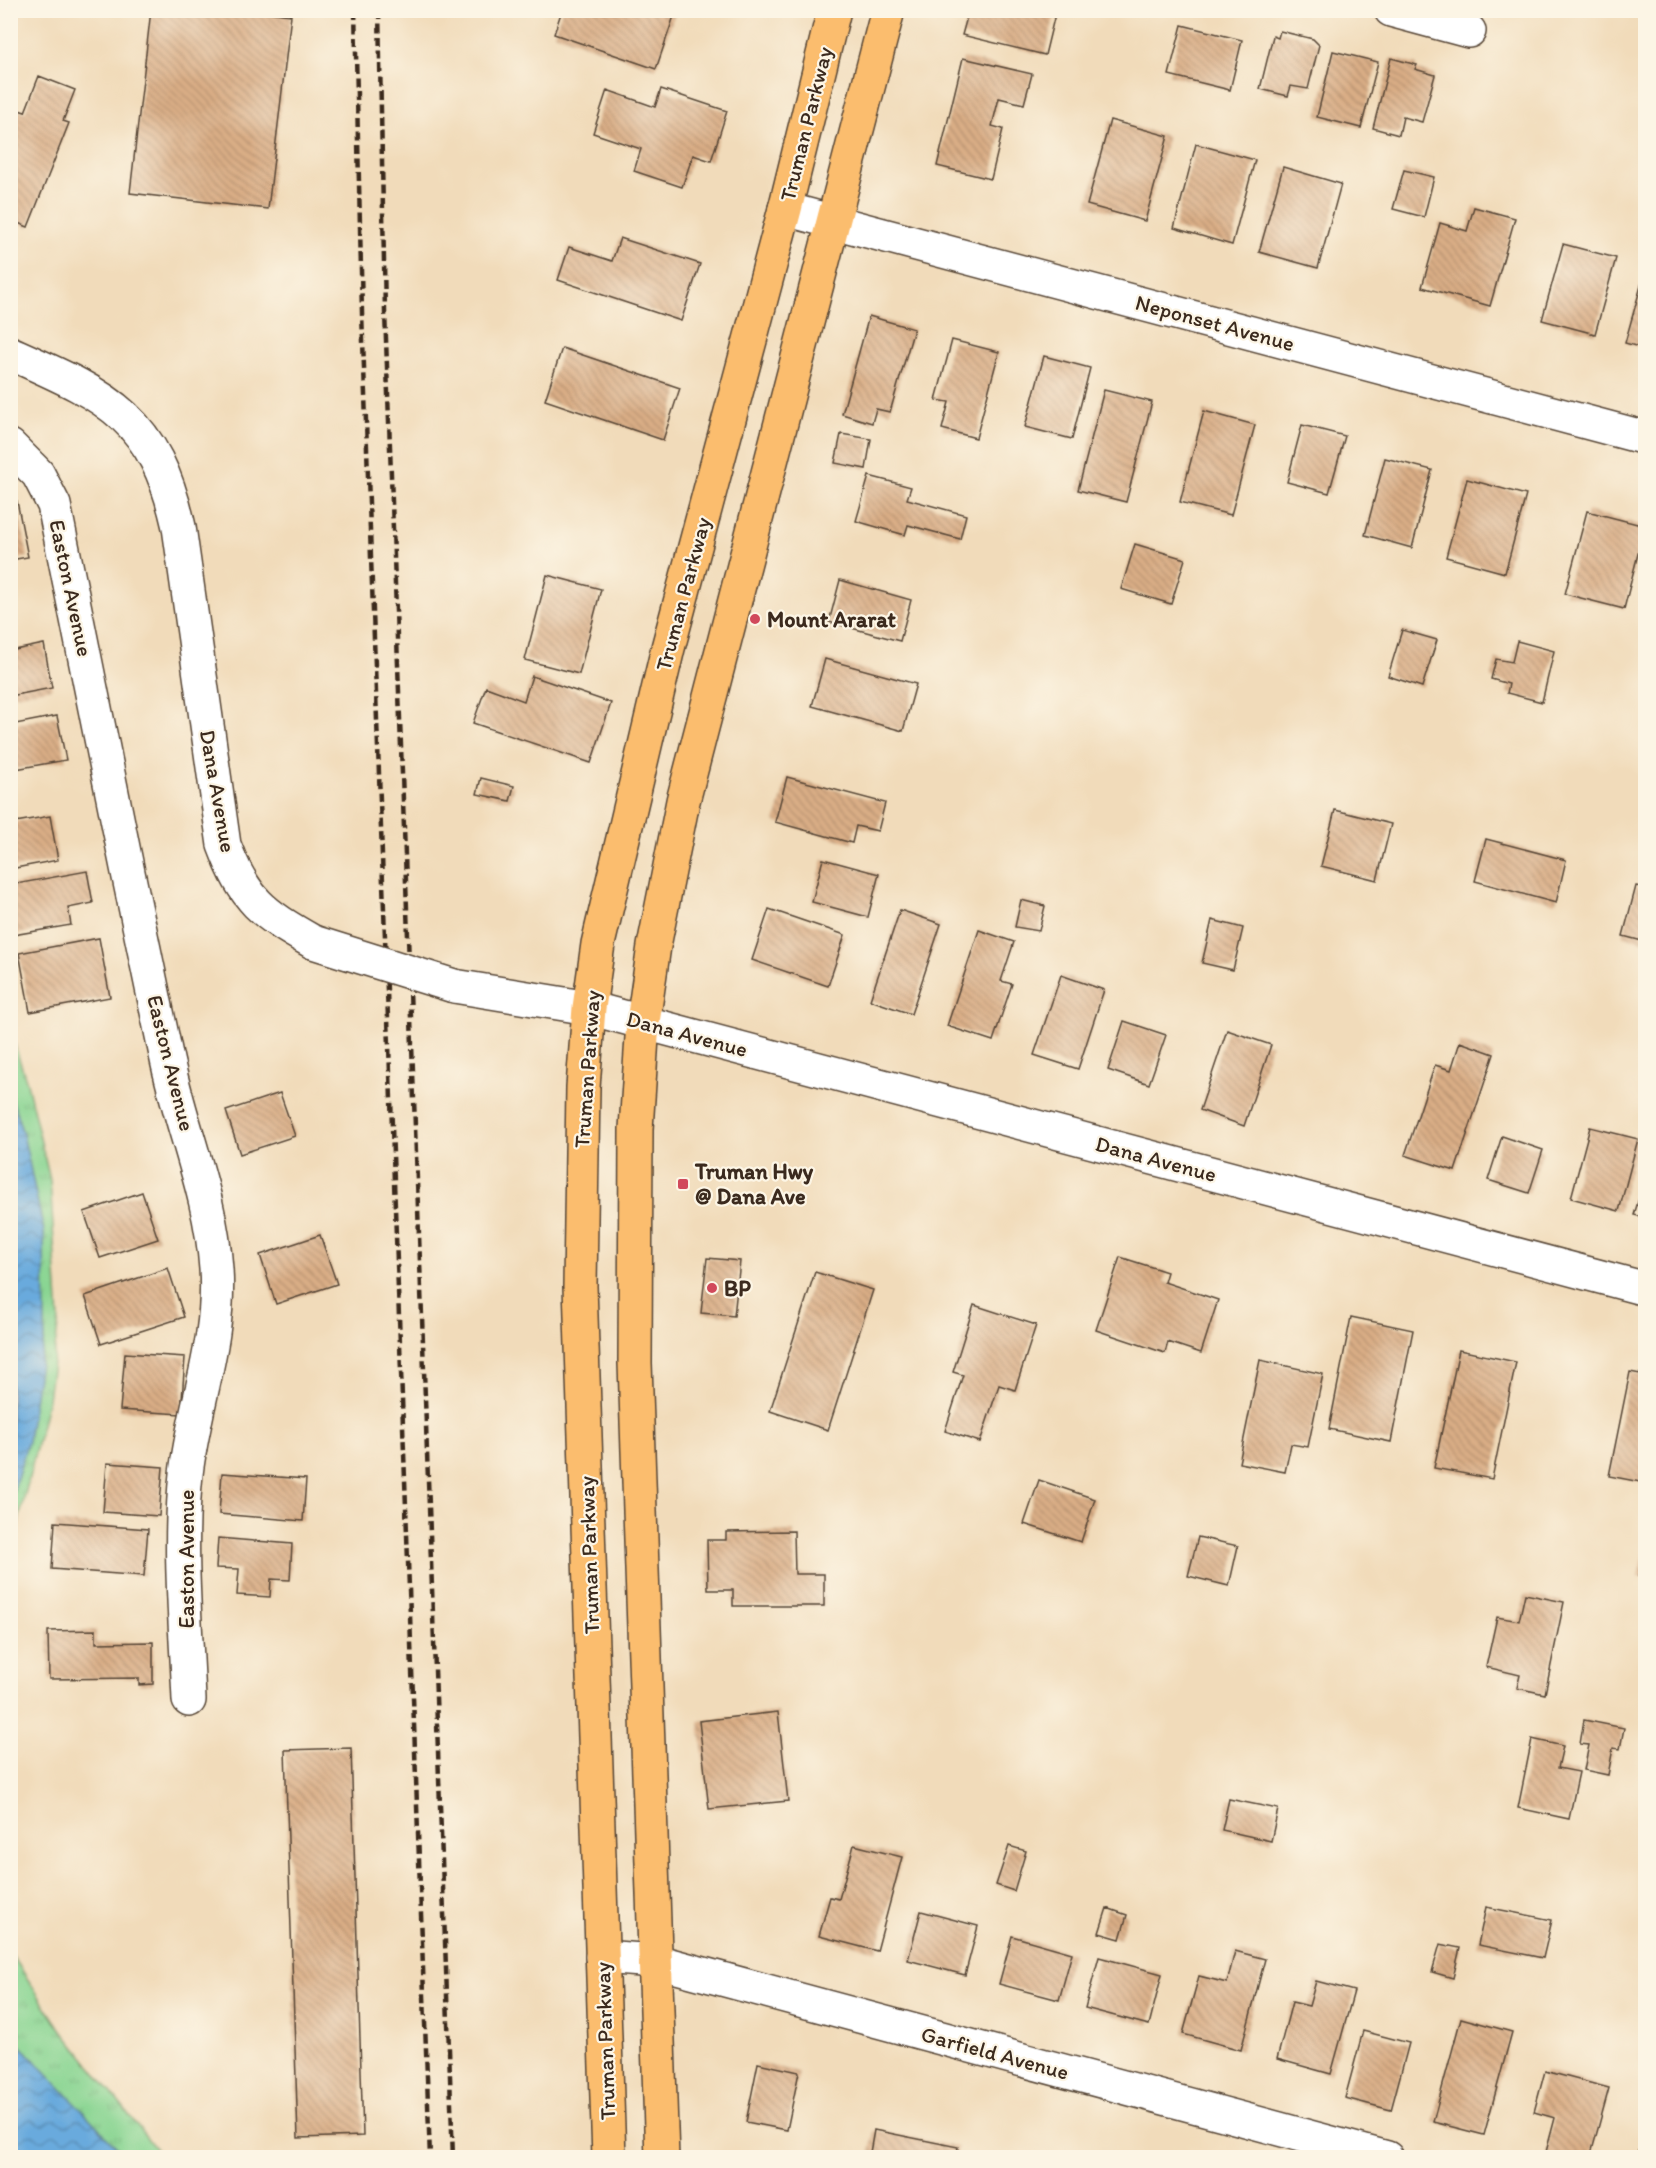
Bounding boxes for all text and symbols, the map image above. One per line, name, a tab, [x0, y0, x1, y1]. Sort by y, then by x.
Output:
street label: Truman Parkway	[774, 43, 838, 204]
street label: Neponset Avenue	[1133, 289, 1297, 357]
street label: Truman Parkway	[649, 513, 717, 674]
street label: Easton Avenue	[43, 517, 99, 659]
place label: Mount Ararat	[767, 606, 897, 633]
marker: Mount Ararat	[748, 612, 762, 626]
street label: Dana Avenue	[194, 727, 242, 855]
street label: Truman Parkway	[568, 989, 606, 1149]
street label: Easton Avenue	[141, 992, 201, 1134]
street label: Dana Avenue	[624, 1005, 750, 1063]
street label: Dana Avenue	[1093, 1130, 1219, 1188]
place label: Truman Hwy @ Dana Ave	[694, 1158, 814, 1210]
marker: Truman Hwy @ Dana Ave	[676, 1177, 690, 1191]
place label: BP	[724, 1275, 751, 1302]
marker: BP	[705, 1281, 719, 1295]
street label: Truman Parkway	[573, 1475, 605, 1634]
street label: Easton Avenue	[173, 1489, 200, 1629]
street label: Truman Parkway	[589, 1961, 621, 2120]
street label: Garfield Avenue	[918, 2020, 1072, 2086]

